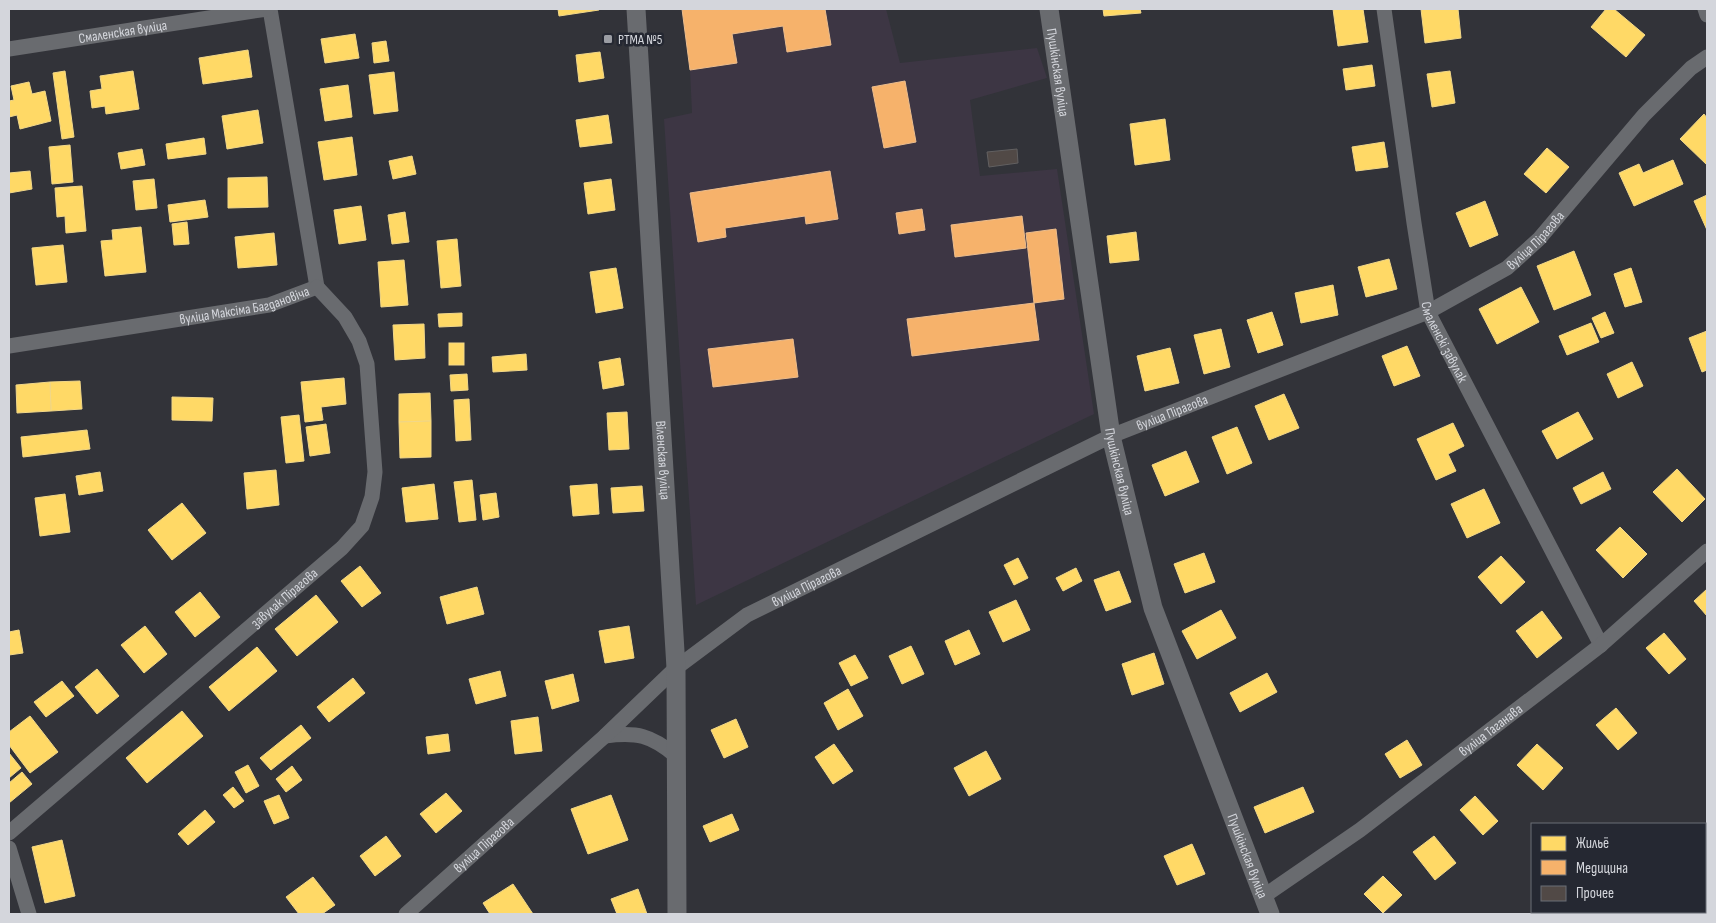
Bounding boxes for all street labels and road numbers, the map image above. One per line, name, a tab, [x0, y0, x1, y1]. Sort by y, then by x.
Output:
street label: Смаленская вуліца	[77, 17, 168, 47]
street label: Пушкінская вуліца	[1043, 27, 1073, 118]
street label: вуліца Пірагова	[1503, 208, 1568, 273]
street label: вуліца Максіма Багдановіча	[178, 283, 312, 328]
street label: Смаленскі завулак	[1417, 300, 1471, 386]
street label: вуліца Пірагова	[1134, 391, 1210, 434]
street label: Віленская вуліца	[652, 420, 674, 500]
street label: Пушкінская вуліца	[1101, 427, 1138, 517]
street label: вуліца Пірагова	[769, 562, 844, 611]
street label: завулак Пірагова	[247, 565, 321, 631]
street label: вуліца Таганава	[1456, 701, 1526, 760]
street label: Пушкінская вуліца	[1223, 811, 1271, 901]
street label: вуліца Пірагова	[450, 814, 518, 876]

